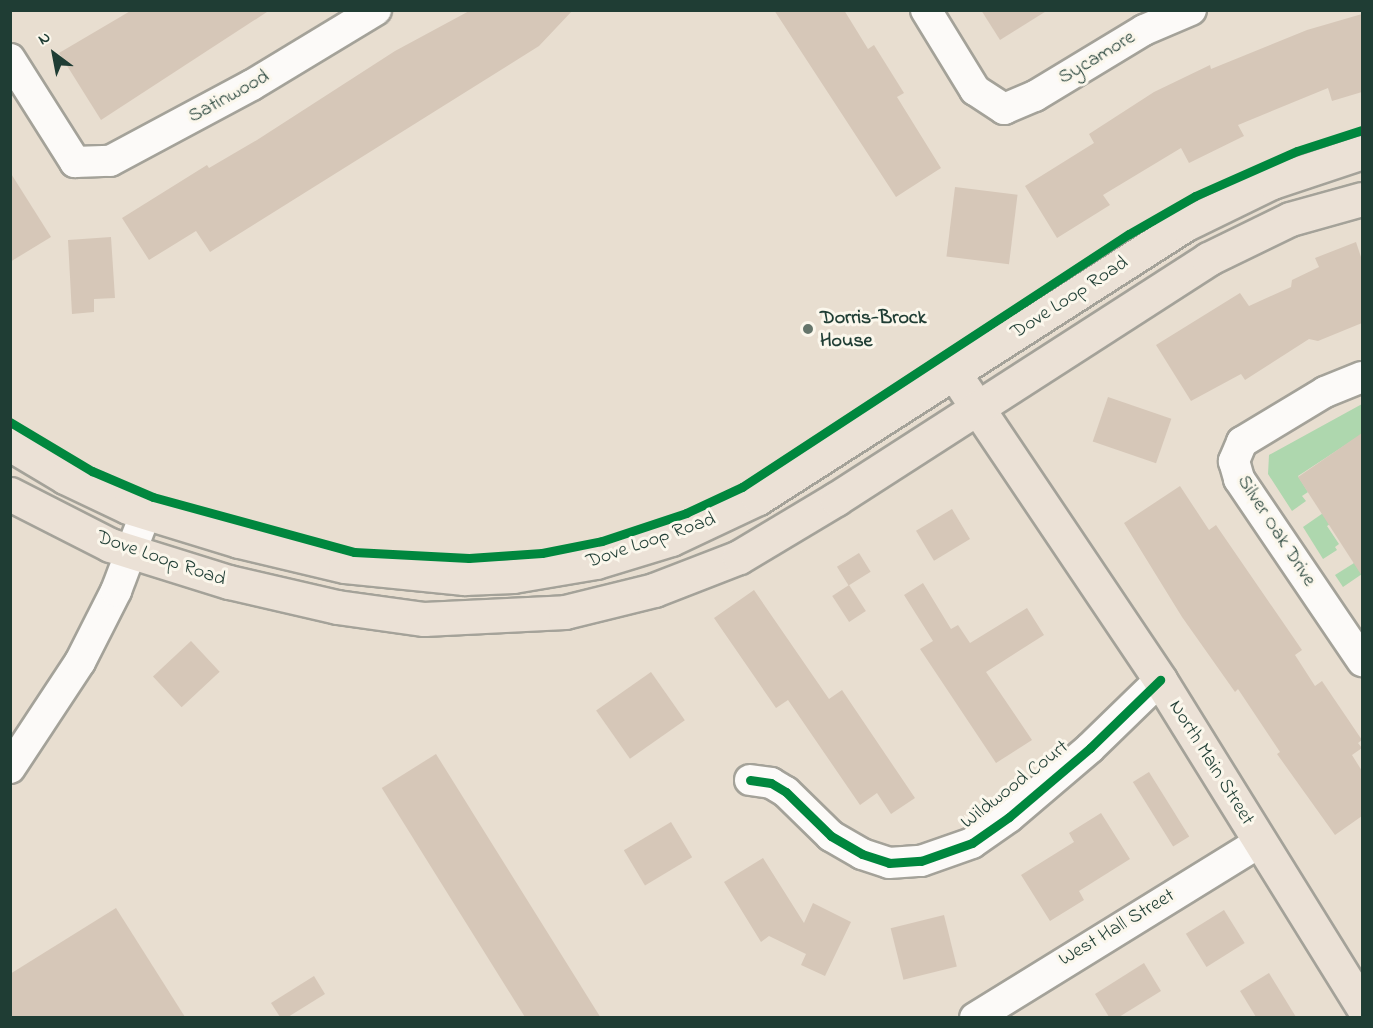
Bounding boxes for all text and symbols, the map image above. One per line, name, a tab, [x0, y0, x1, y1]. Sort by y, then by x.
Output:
north arrow	[24, 24, 84, 84]
text: N	[34, 26, 55, 52]
street label: Sycamore	[1054, 26, 1140, 90]
street label: Satinwood	[184, 65, 274, 129]
street label: Dove Loop Road	[1007, 251, 1133, 345]
place label: Dorris-Brock House	[820, 306, 926, 353]
marker: Dorris-Brock House	[801, 322, 815, 336]
street label: Silver Oak Drive	[1231, 471, 1321, 591]
street label: Dove Loop Road	[583, 508, 719, 574]
street label: Dove Loop Road	[93, 526, 229, 592]
street label: North Main Street	[1163, 696, 1259, 830]
street label: Wildwood Court	[956, 735, 1074, 835]
street label: West Hall Street	[1055, 884, 1179, 972]

